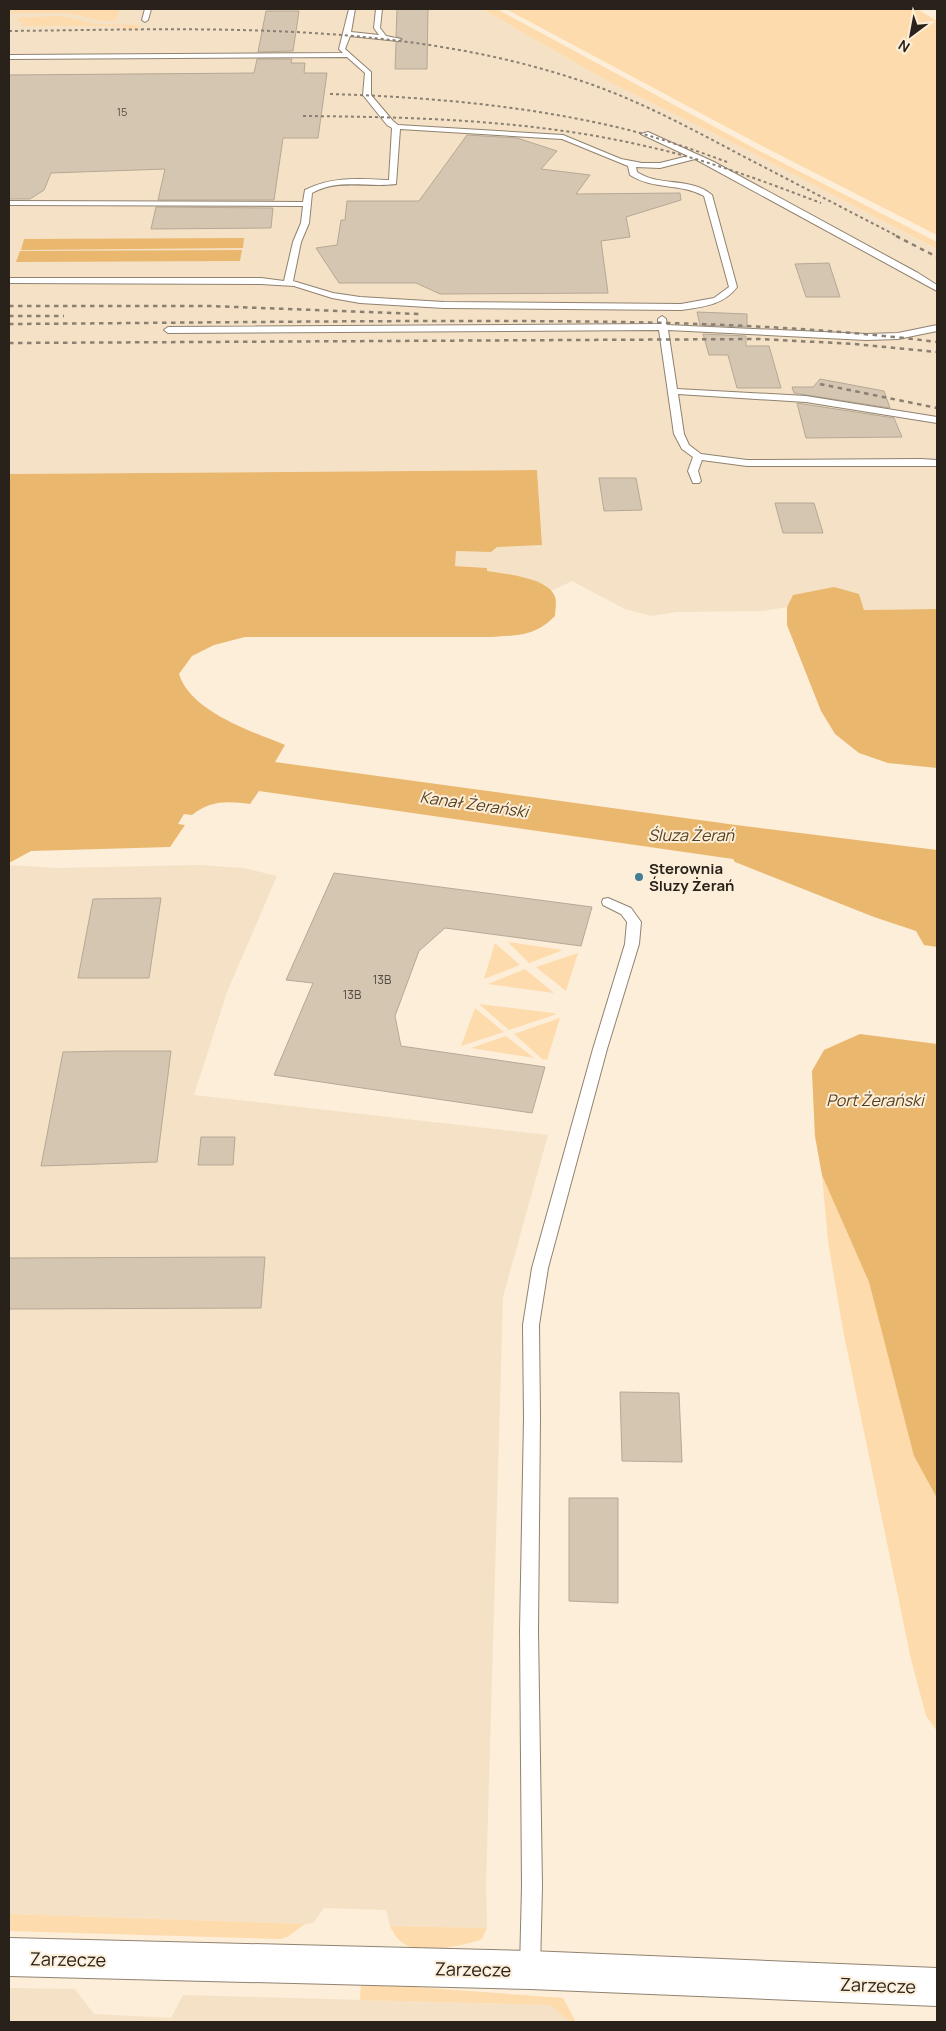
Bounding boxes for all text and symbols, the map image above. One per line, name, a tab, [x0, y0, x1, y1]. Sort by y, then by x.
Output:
north arrow	[886, 10, 936, 60]
text: N	[895, 36, 913, 57]
house number: 15	[117, 104, 127, 119]
water label: Kanał Żerański	[418, 786, 532, 823]
water label: Śluza Żerań	[648, 824, 735, 846]
place label: Sterownia Śluzy Żerań	[649, 858, 734, 896]
marker: Sterownia Śluzy Żerań	[633, 871, 645, 883]
house number: 13B	[373, 971, 391, 988]
house number: 13B	[343, 986, 361, 1003]
water label: Port Żerański	[826, 1089, 926, 1111]
street label: Zarzecze	[30, 1946, 106, 1972]
street label: Zarzecze	[435, 1956, 511, 1982]
street label: Zarzecze	[840, 1972, 916, 1998]

